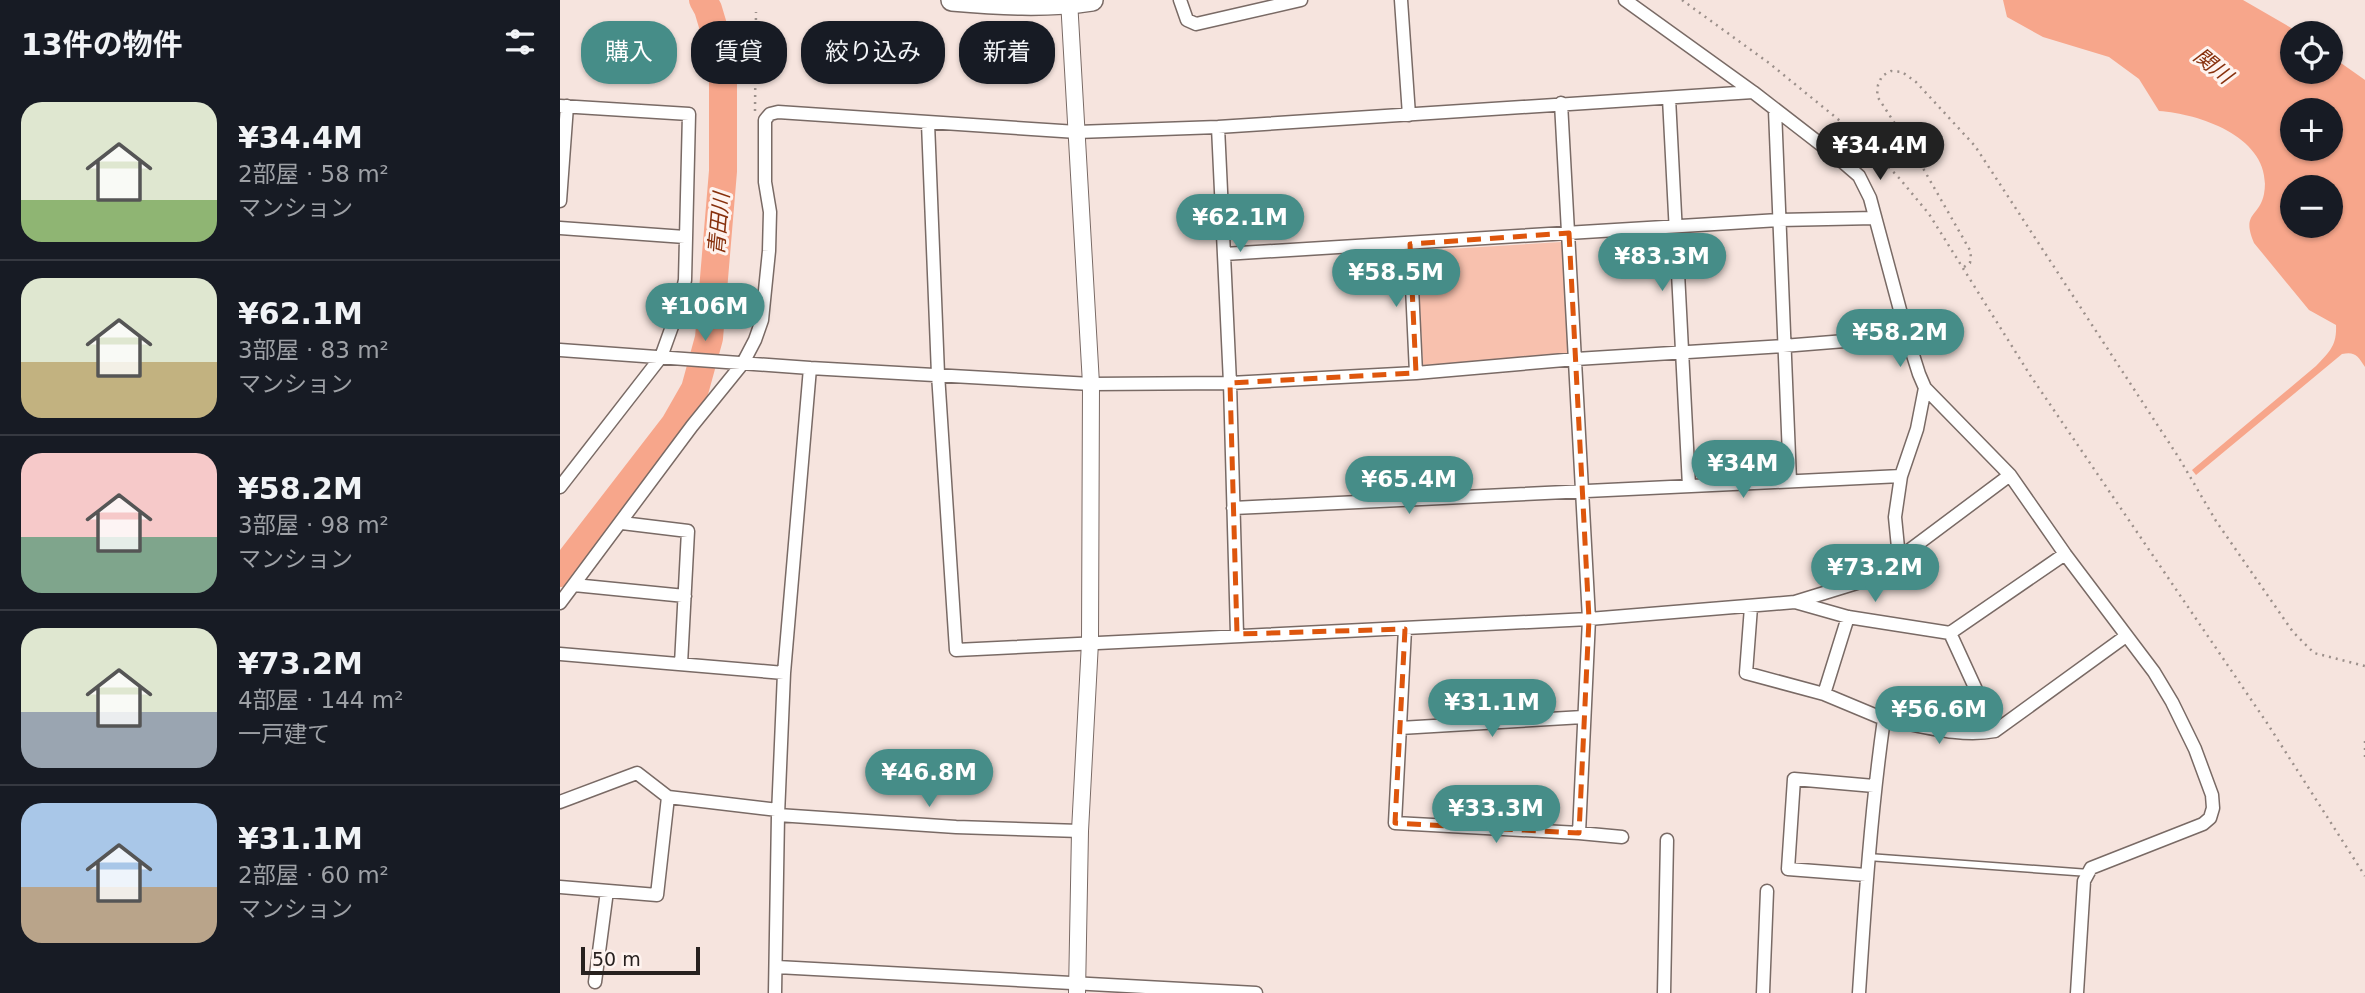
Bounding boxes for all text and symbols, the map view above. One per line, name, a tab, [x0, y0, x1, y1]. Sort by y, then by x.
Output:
chip: 購入	[581, 21, 677, 84]
chip: 賃貸	[691, 21, 787, 84]
chip: 絞り込み	[801, 21, 945, 84]
chip: 新着	[959, 21, 1055, 84]
map controls	[2280, 21, 2343, 238]
button: locate	[2280, 21, 2343, 84]
icon: filters	[501, 23, 539, 61]
text: 13件の物件	[21, 27, 183, 62]
water label: 関川	[2189, 43, 2238, 90]
button: +	[2280, 98, 2343, 161]
text: ¥34.4M	[238, 120, 363, 155]
pin: ¥34.4M	[1823, 122, 1937, 182]
icon: home	[77, 130, 161, 214]
text: ¥34.4M	[1832, 132, 1928, 158]
text: 2部屋 · 58 m²	[238, 161, 389, 187]
button: −	[2280, 175, 2343, 238]
water label: 青田川	[704, 190, 734, 256]
pin: ¥62.1M	[1183, 194, 1297, 254]
text: マンション	[238, 195, 353, 221]
text: ¥62.1M	[1192, 204, 1288, 230]
pin: ¥83.3M	[1605, 233, 1719, 293]
text: ¥83.3M	[1614, 243, 1710, 269]
pin: ¥58.5M	[1339, 250, 1453, 309]
text: ¥58.5M	[1348, 259, 1444, 285]
pin: ¥106M	[656, 284, 754, 343]
text: ¥106M	[662, 293, 748, 319]
text: ¥62.1M	[238, 296, 363, 331]
icon: home	[77, 306, 161, 390]
pin: ¥58.2M	[1843, 310, 1957, 369]
text: ¥58.2M	[1852, 319, 1948, 345]
text: 3部屋 · 83 m²	[238, 337, 389, 363]
text: マンション	[238, 371, 353, 397]
pin: ¥34M	[1702, 440, 1784, 500]
text: ¥34M	[1708, 450, 1778, 476]
pin: ¥65.4M	[1352, 456, 1466, 516]
text: ¥65.4M	[1361, 466, 1457, 492]
text: ¥58.2M	[238, 471, 363, 506]
icon: home	[77, 481, 161, 565]
text: 3部屋 · 98 m²	[238, 512, 389, 538]
pin: ¥73.2M	[1818, 544, 1932, 604]
text: マンション	[238, 546, 353, 572]
text: ¥73.2M	[1827, 554, 1923, 580]
text: ¥73.2M	[238, 646, 363, 681]
icon: home	[77, 656, 161, 740]
pin: ¥31.1M	[1435, 680, 1549, 739]
pin: ¥56.6M	[1882, 686, 1996, 746]
text: 4部屋 · 144 m²	[238, 687, 403, 713]
text: ¥31.1M	[1444, 689, 1540, 715]
text: ¥56.6M	[1891, 696, 1987, 722]
text: 一戸建て	[238, 721, 330, 747]
pin: ¥46.8M	[872, 750, 986, 809]
text: ¥46.8M	[881, 759, 977, 785]
pin: ¥33.3M	[1439, 786, 1553, 845]
text: ¥33.3M	[1448, 795, 1544, 821]
text: ¥31.1M	[238, 821, 363, 856]
icon: home	[77, 831, 161, 915]
text: 2部屋 · 60 m²	[238, 862, 389, 888]
text: マンション	[238, 896, 353, 922]
scale bar	[581, 944, 700, 976]
text: 50 m	[592, 948, 641, 970]

